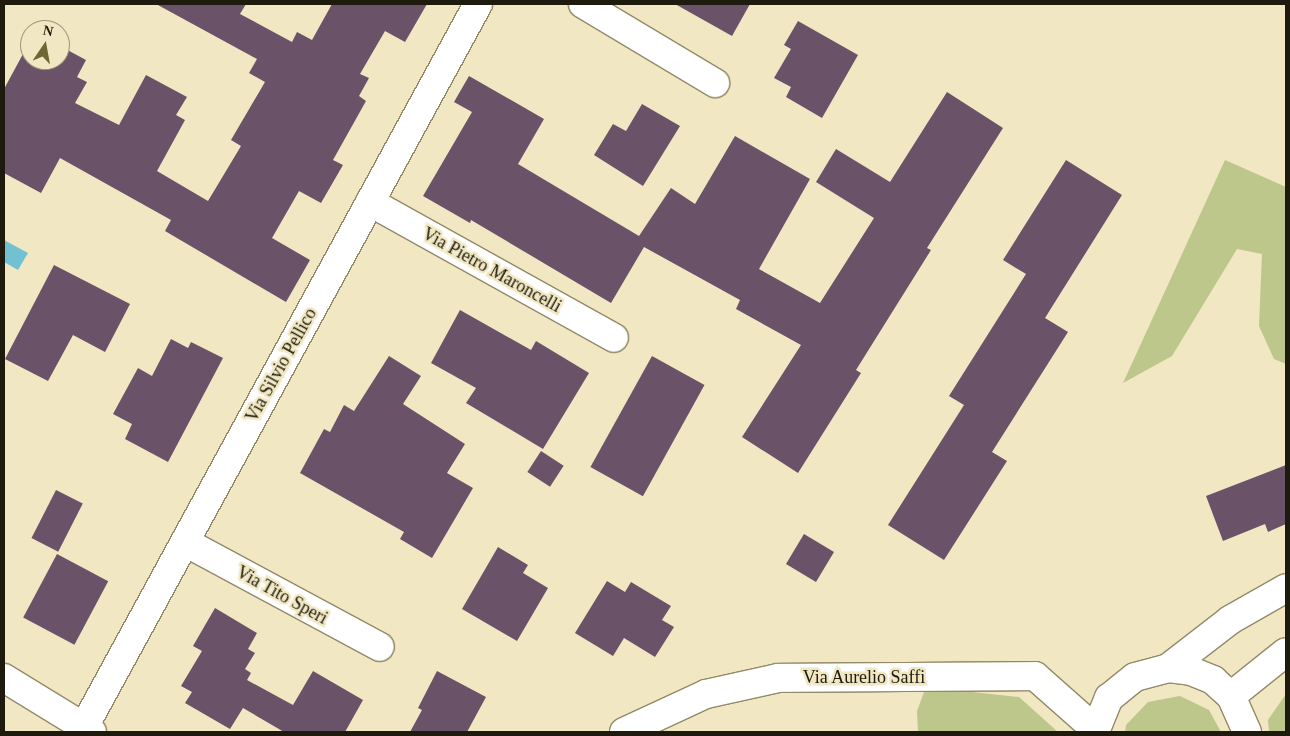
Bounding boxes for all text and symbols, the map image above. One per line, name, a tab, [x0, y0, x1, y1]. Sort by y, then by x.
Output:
north arrow	[20, 20, 70, 70]
text: N	[42, 22, 55, 39]
street label: Via Pietro Maroncelli	[419, 223, 565, 317]
street label: Via Silvio Pellico	[241, 304, 321, 426]
street label: Via Tito Speri	[232, 561, 332, 629]
street label: Via Aurelio Saffi	[802, 666, 926, 688]

